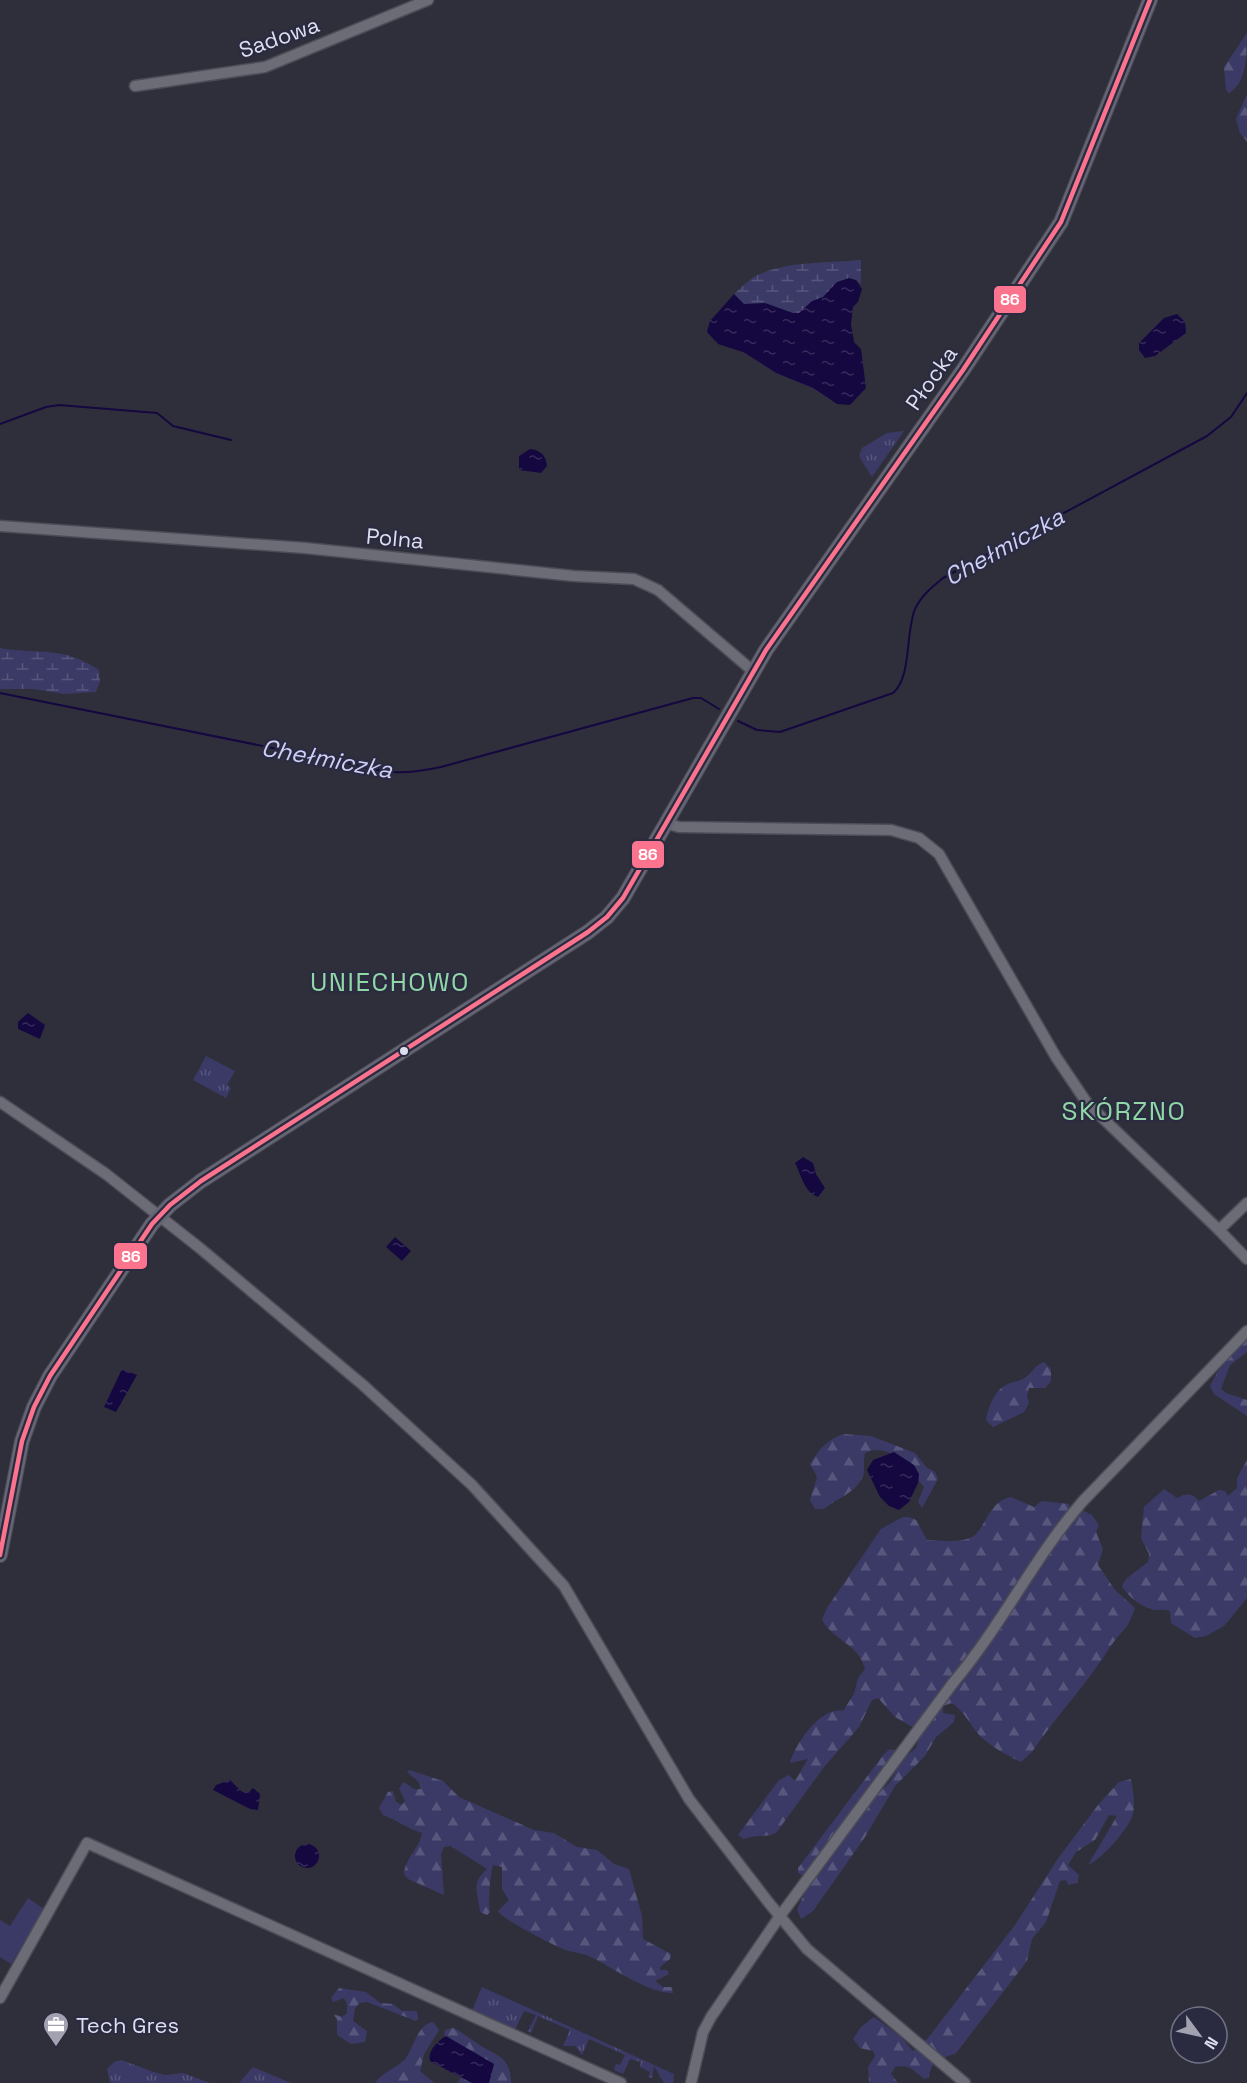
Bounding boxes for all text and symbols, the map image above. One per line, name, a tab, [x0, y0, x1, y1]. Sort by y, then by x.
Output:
street label: Sadowa	[235, 10, 323, 64]
line badge: 86	[993, 285, 1027, 314]
text: 86	[1000, 289, 1020, 310]
street label: Płocka	[899, 340, 963, 415]
water label: Chełmiczka	[938, 501, 1069, 592]
street label: Polna	[365, 522, 425, 555]
water label: Chełmiczka	[259, 732, 395, 785]
line badge: 86	[631, 840, 665, 869]
text: 86	[638, 844, 658, 865]
district label: UNIECHOWO	[310, 965, 470, 999]
unlabelled marker	[398, 1045, 410, 1057]
district label: SKÓRZNO	[1062, 1094, 1186, 1128]
line badge: 86	[113, 1242, 148, 1270]
text: 86	[121, 1246, 141, 1267]
north arrow	[1169, 2005, 1229, 2065]
office icon: Tech Gres	[41, 2010, 71, 2048]
place label: Tech Gres	[76, 2011, 179, 2039]
text: N	[1199, 2033, 1223, 2053]

